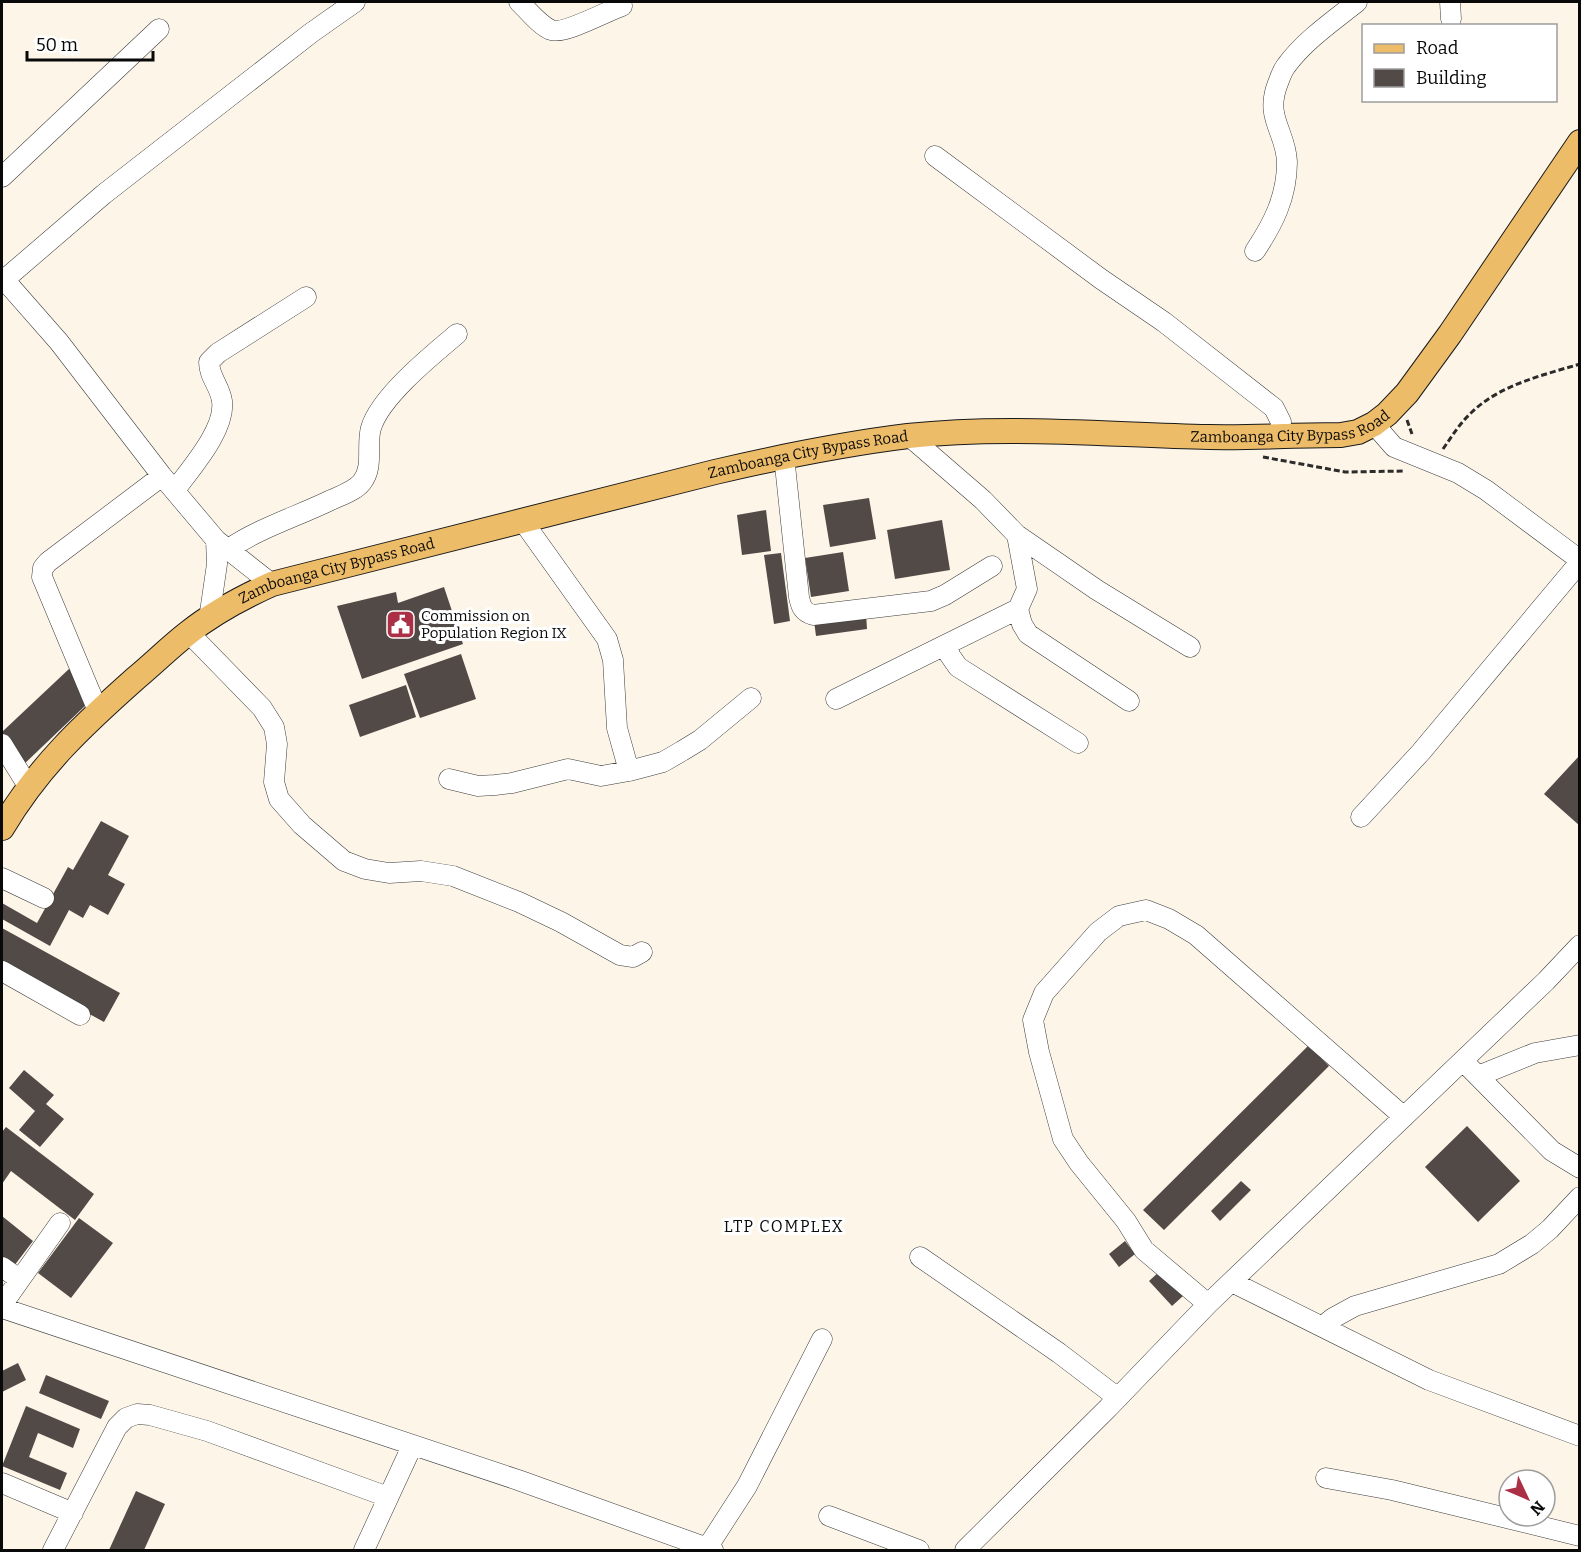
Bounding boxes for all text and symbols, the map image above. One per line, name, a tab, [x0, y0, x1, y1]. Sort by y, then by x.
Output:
scale bar	[27, 24, 153, 62]
legend	[1362, 24, 1557, 102]
text: 50 m	[36, 34, 78, 56]
text: Road	[1416, 37, 1459, 59]
text: Building	[1416, 67, 1487, 89]
street label: Zamboanga City Bypass Road	[1190, 406, 1393, 446]
street label: Zamboanga City Bypass Road	[706, 427, 909, 482]
street label: Zamboanga City Bypass Road	[236, 534, 437, 608]
place label: Commission on Population Region IX	[421, 607, 567, 642]
public building icon: Commission on Population Region IX	[384, 609, 416, 641]
district label: LTP COMPLEX	[724, 1217, 844, 1236]
north arrow	[1497, 1468, 1557, 1528]
text: N	[1526, 1497, 1549, 1519]

